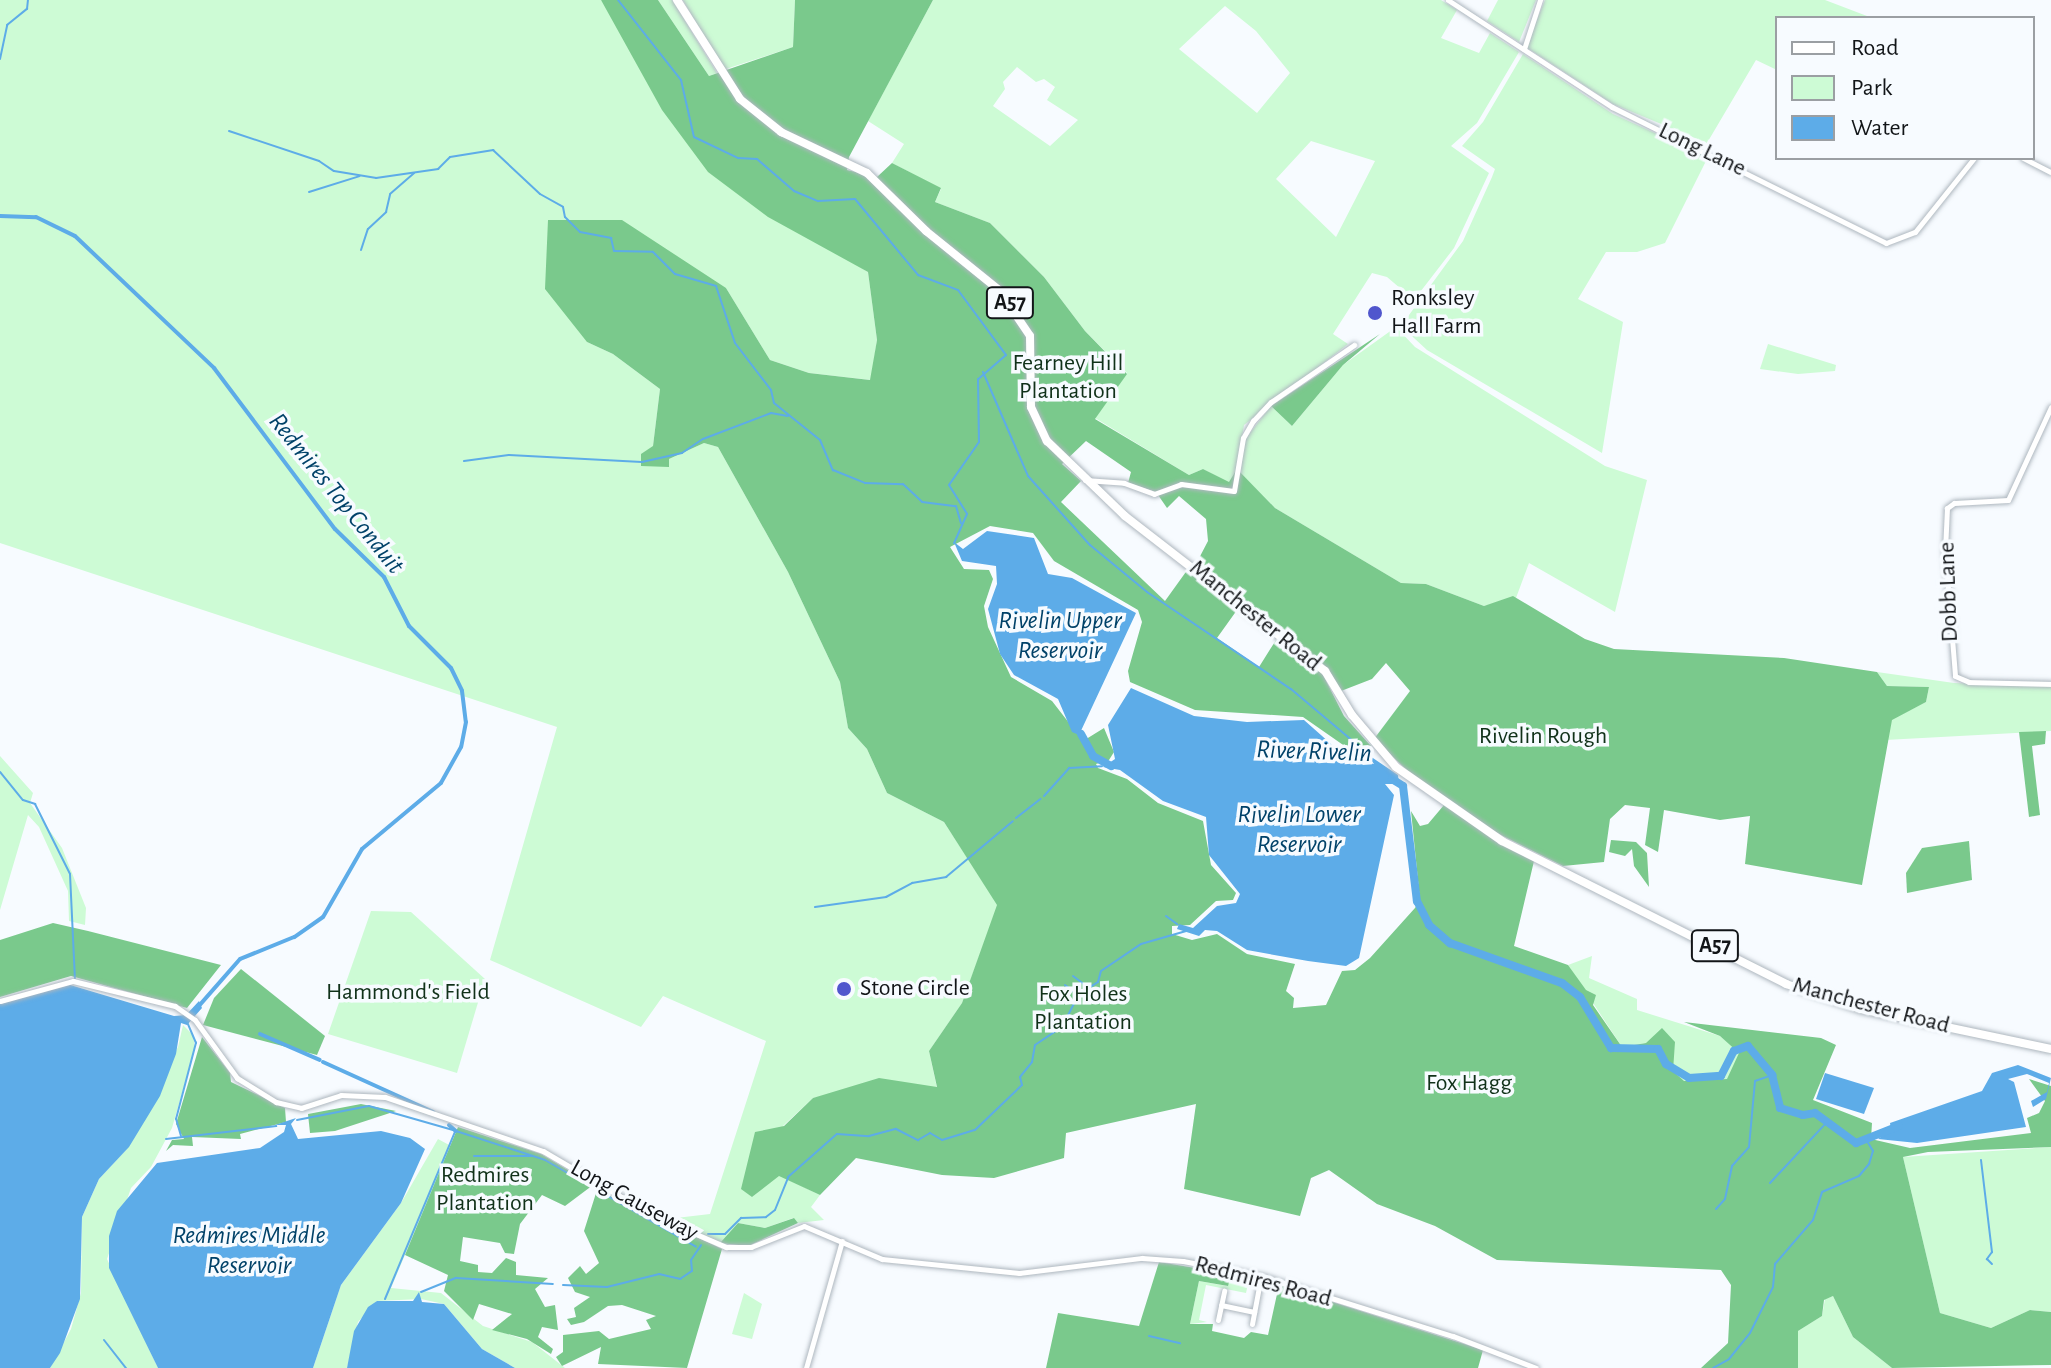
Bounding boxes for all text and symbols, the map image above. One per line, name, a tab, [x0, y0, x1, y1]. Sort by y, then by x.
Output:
legend	[1775, 16, 2035, 160]
text: Road	[1851, 36, 1899, 60]
text: Park	[1851, 76, 1892, 100]
text: Water	[1851, 116, 1908, 140]
street label: Long Lane	[1654, 117, 1750, 183]
road number: A57	[984, 285, 1036, 321]
place label: Ronksley Hall Farm	[1391, 285, 1481, 341]
marker: Ronksley Hall Farm	[1366, 304, 1384, 322]
park label: Fearney Hill Plantation	[1013, 350, 1123, 406]
water label: Redmires Top Conduit	[261, 407, 411, 581]
street label: Dobb Lane	[1933, 541, 1965, 643]
street label: Manchester Road	[1183, 554, 1327, 678]
water label: Rivelin Upper Reservoir	[998, 605, 1122, 666]
park label: Rivelin Rough	[1479, 723, 1607, 751]
water label: River Rivelin	[1256, 734, 1372, 770]
water label: Rivelin Lower Reservoir	[1237, 799, 1361, 860]
road number: A57	[1689, 928, 1741, 964]
street label: Manchester Road	[1789, 971, 1953, 1041]
place label: Stone Circle	[860, 975, 970, 1003]
park label: Hammond's Field	[326, 979, 490, 1007]
marker: Stone Circle	[835, 980, 853, 998]
park label: Fox Holes Plantation	[1034, 981, 1132, 1037]
park label: Fox Hagg	[1426, 1070, 1512, 1098]
street label: Long Causeway	[565, 1154, 703, 1248]
park label: Redmires Plantation	[436, 1162, 534, 1218]
water label: Redmires Middle Reservoir	[172, 1220, 326, 1282]
street label: Redmires Road	[1191, 1250, 1335, 1314]

